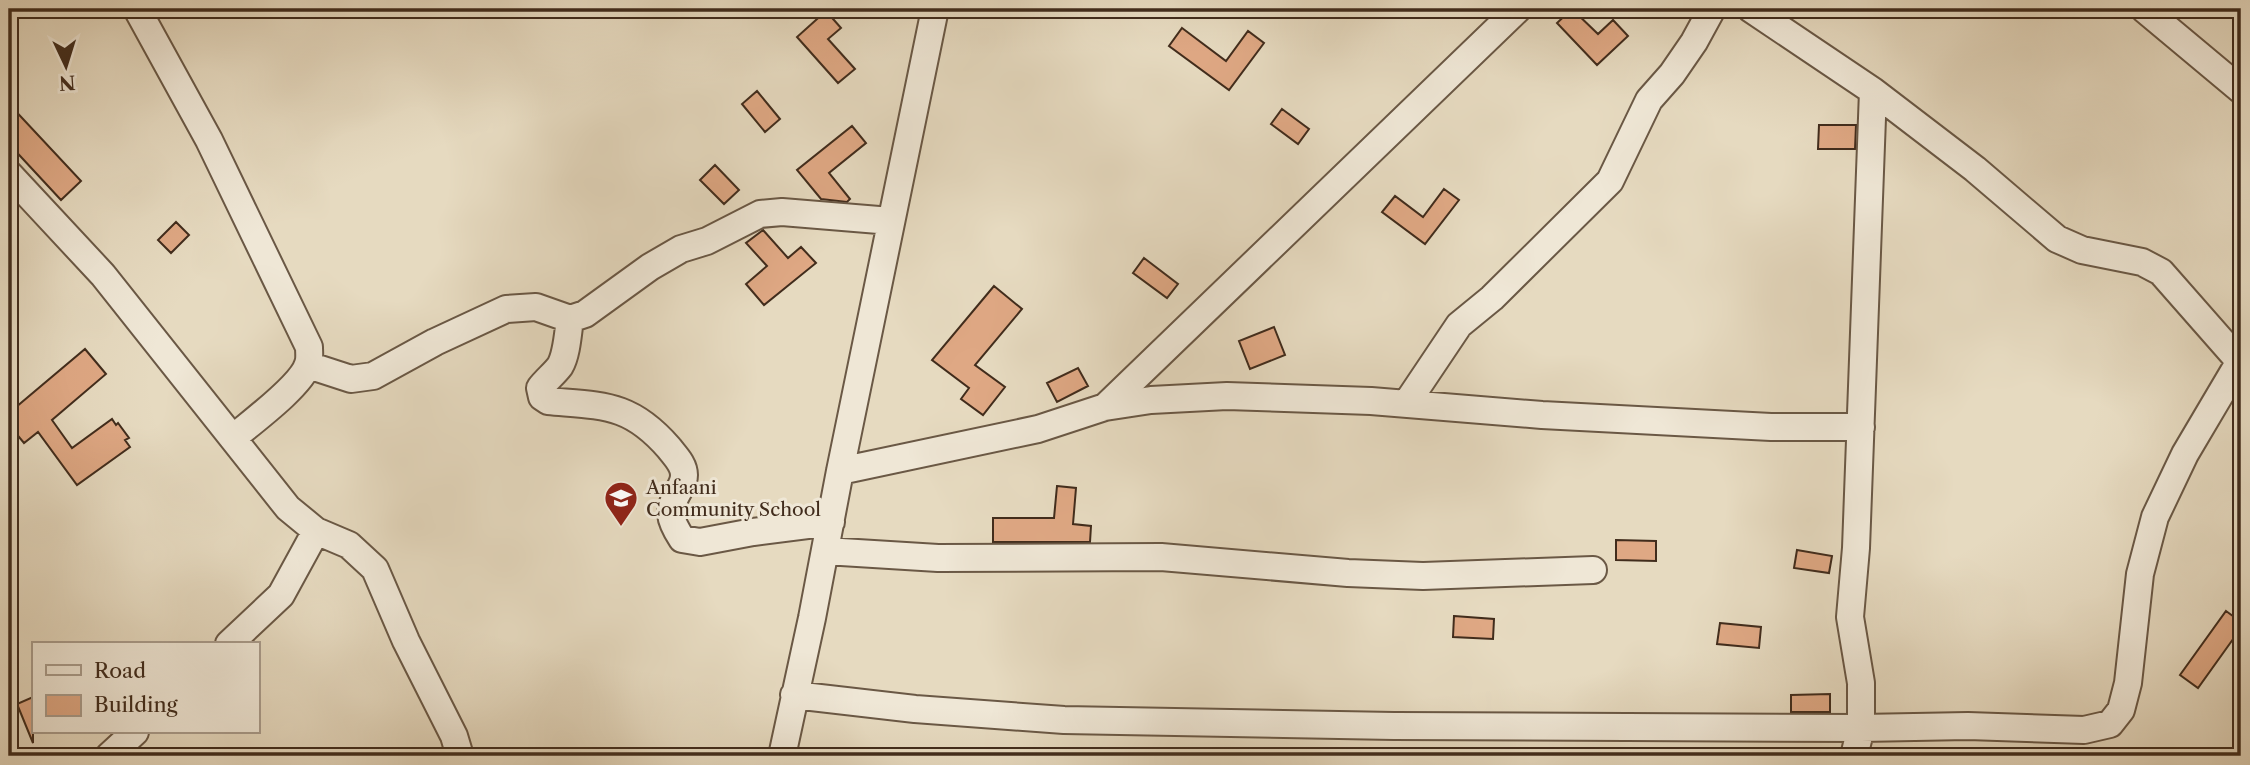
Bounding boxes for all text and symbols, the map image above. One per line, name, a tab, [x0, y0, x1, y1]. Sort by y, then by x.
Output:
north arrow	[32, 32, 102, 102]
text: N	[58, 70, 76, 95]
place label: Anfaani Community School	[645, 476, 821, 521]
school or university icon: Anfaani Community School	[602, 479, 640, 528]
legend	[32, 642, 259, 734]
text: Road	[94, 658, 146, 683]
text: Building	[94, 692, 179, 717]

